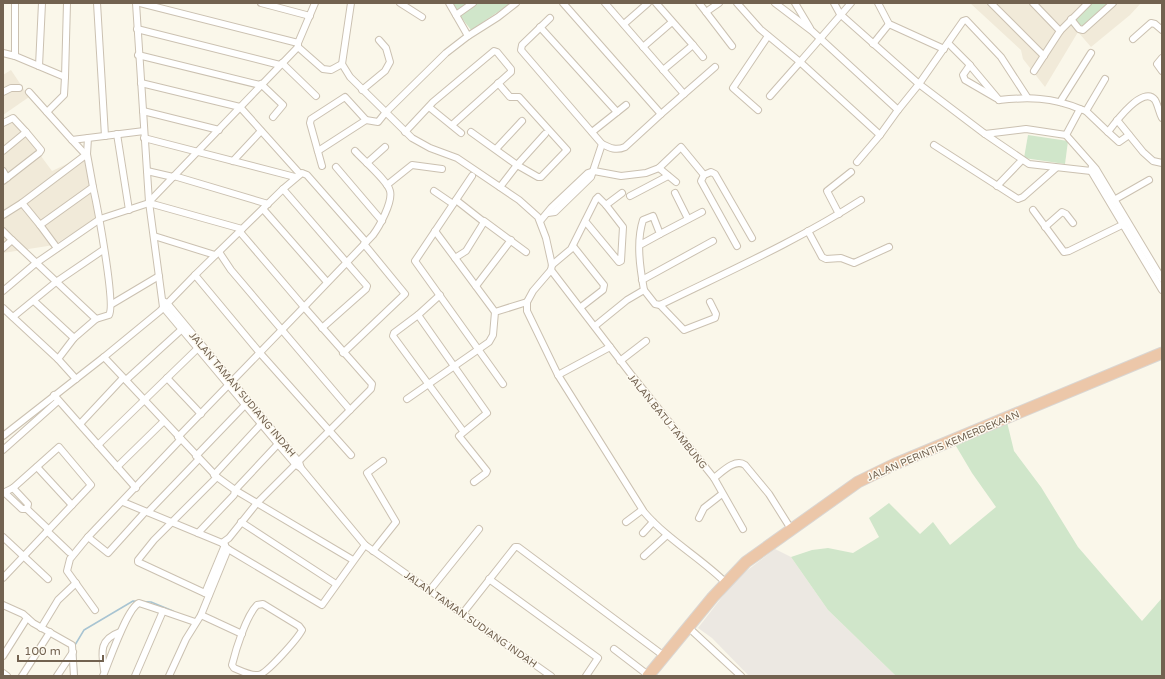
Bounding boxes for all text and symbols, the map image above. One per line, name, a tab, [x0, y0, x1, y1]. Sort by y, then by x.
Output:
street label: JALAN TAMAN SUDIANG INDAH	[186, 330, 298, 460]
street label: JALAN BATU TAMBUNG	[625, 372, 709, 471]
street label: JALAN PERINTIS KEMERDEKAAN	[866, 408, 1021, 483]
street label: JALAN TAMAN SUDIANG INDAH	[402, 569, 539, 670]
scale bar	[18, 637, 103, 663]
text: 100 m	[24, 644, 61, 658]

